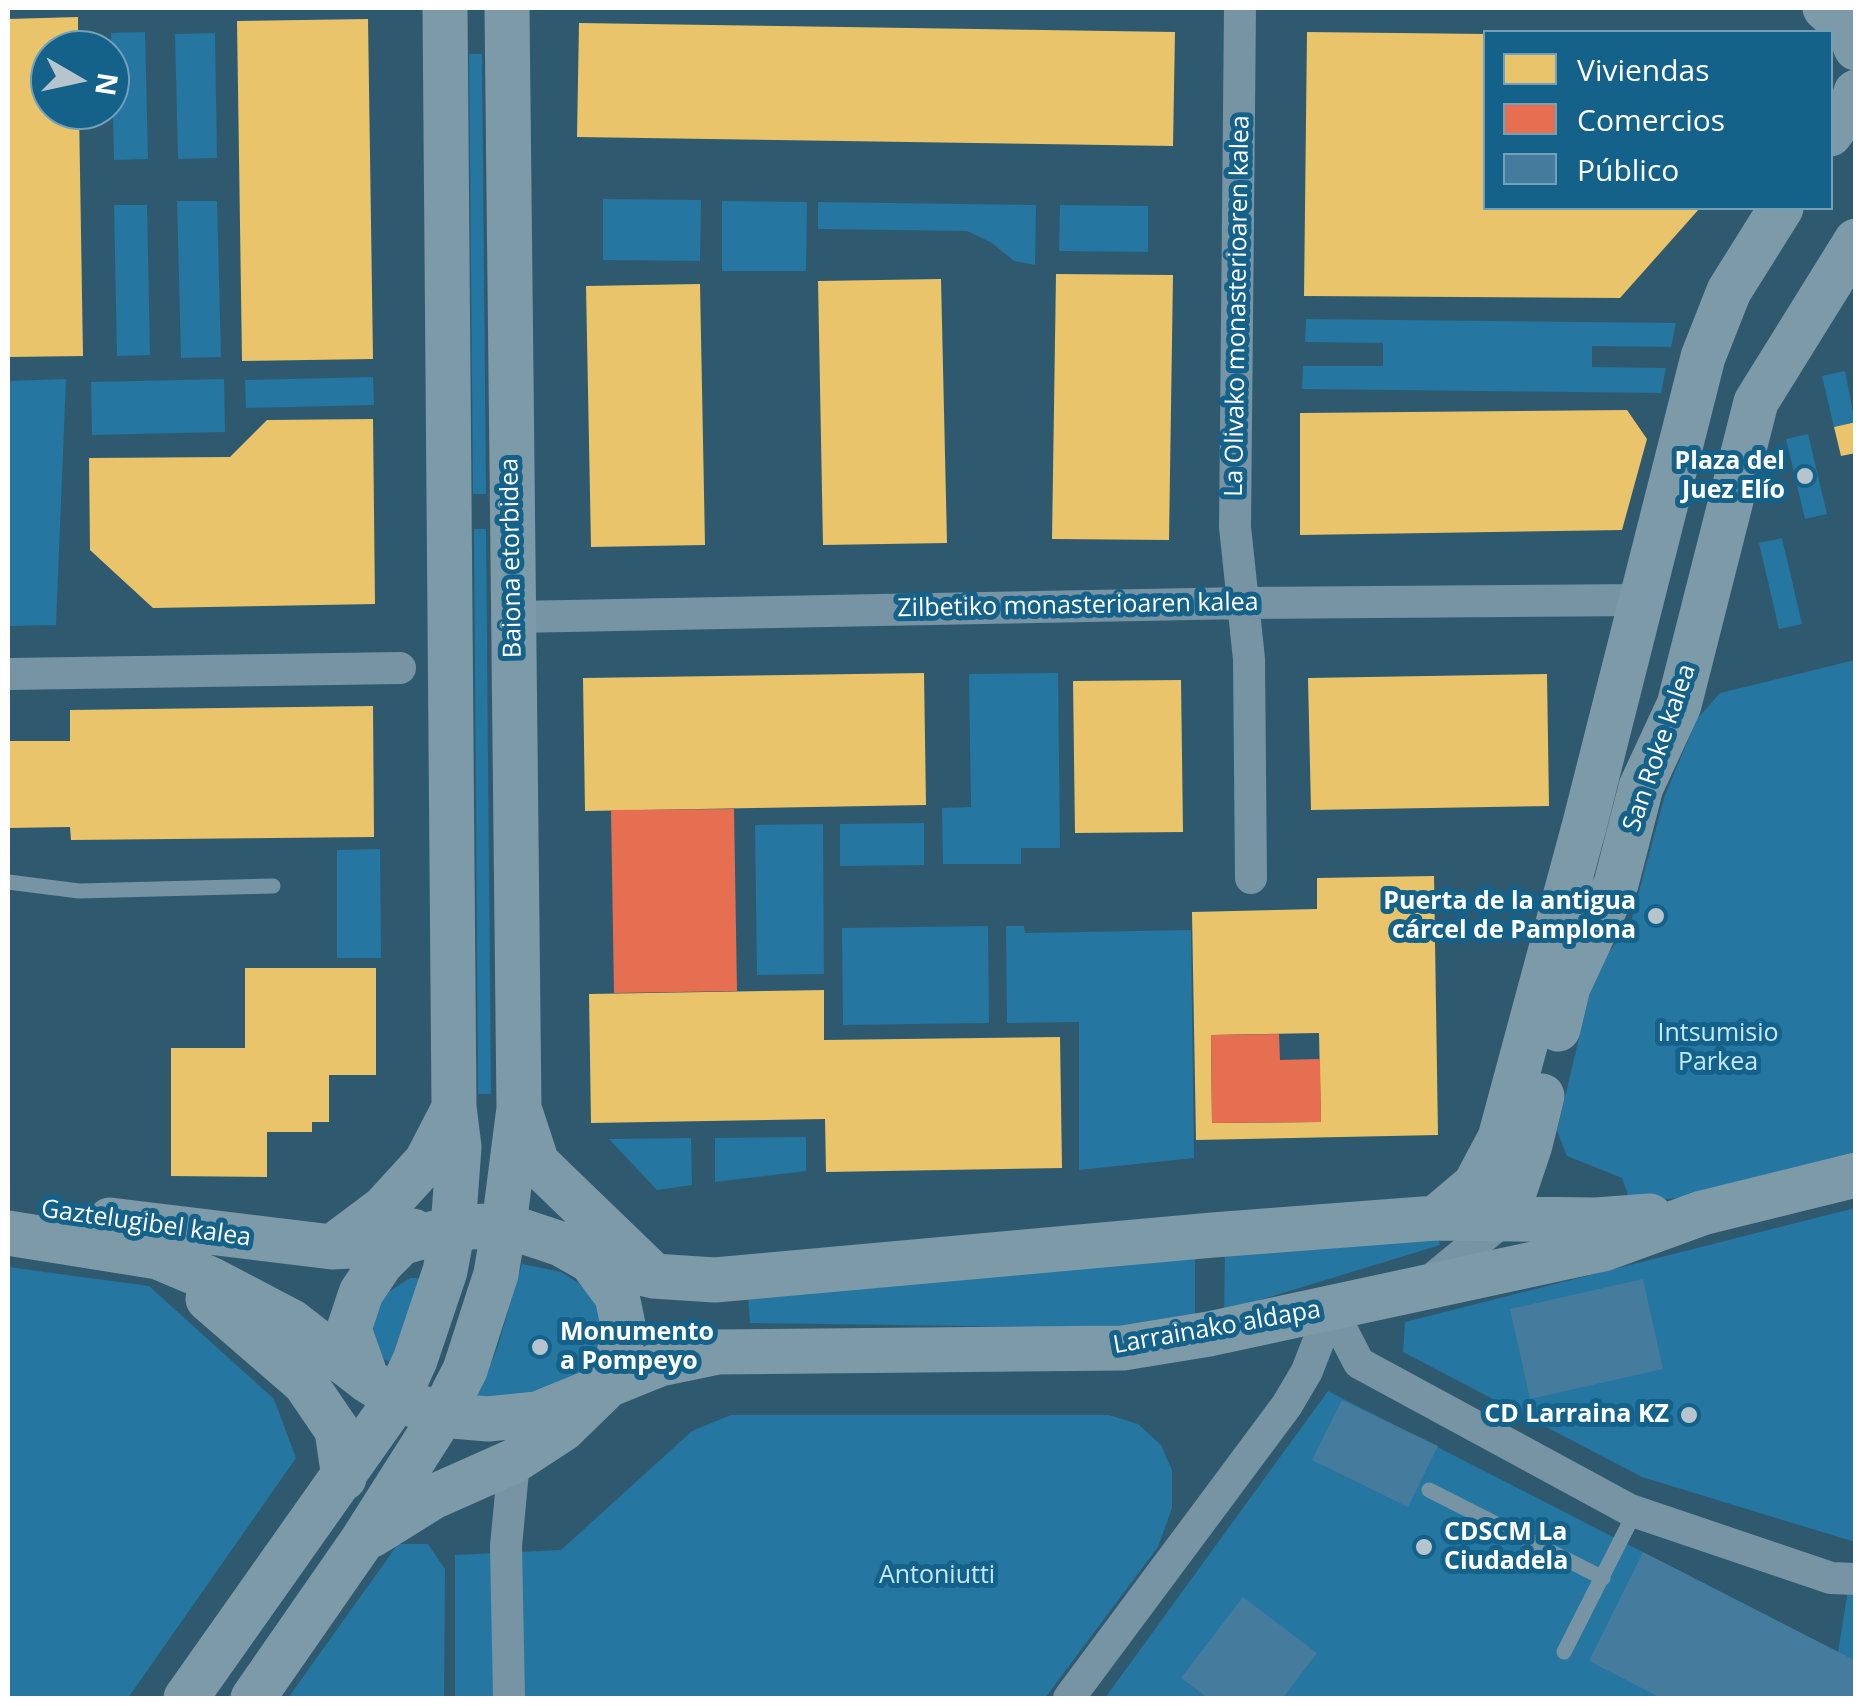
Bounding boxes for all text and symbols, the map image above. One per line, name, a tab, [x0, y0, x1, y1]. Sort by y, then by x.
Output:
north arrow	[30, 30, 130, 130]
legend	[1483, 30, 1833, 210]
text: Viviendas	[1577, 49, 1710, 90]
text: N	[87, 70, 128, 99]
text: Comercios	[1577, 99, 1725, 140]
street label: La Olivako monasterioaren kalea	[1220, 115, 1256, 497]
text: Público	[1577, 149, 1679, 190]
place label: Plaza del Juez Elío	[1675, 447, 1785, 506]
street label: Baiona etorbidea	[495, 458, 529, 658]
marker: Plaza del Juez Elío	[1794, 465, 1816, 487]
street label: Zilbetiko monasterioaren kalea	[897, 588, 1259, 624]
street label: San Roke kalea	[1617, 660, 1703, 836]
place label: Puerta de la antigua cárcel de Pamplona	[1383, 887, 1636, 946]
marker: Puerta de la antigua cárcel de Pamplona	[1645, 905, 1667, 927]
park label: Intsumisio Parkea	[1657, 1019, 1779, 1078]
street label: Gaztelugibel kalea	[39, 1194, 253, 1254]
street label: Larrainako aldapa	[1111, 1295, 1323, 1361]
place label: Monumento a Pompeyo	[560, 1318, 714, 1377]
marker: Monumento a Pompeyo	[529, 1336, 551, 1358]
place label: CD Larraina KZ	[1484, 1400, 1669, 1430]
marker: CD Larraina KZ	[1678, 1404, 1700, 1426]
place label: CDSCM La Ciudadela	[1444, 1518, 1568, 1577]
marker: CDSCM La Ciudadela	[1413, 1536, 1435, 1558]
park label: Antoniutti	[879, 1561, 995, 1591]

